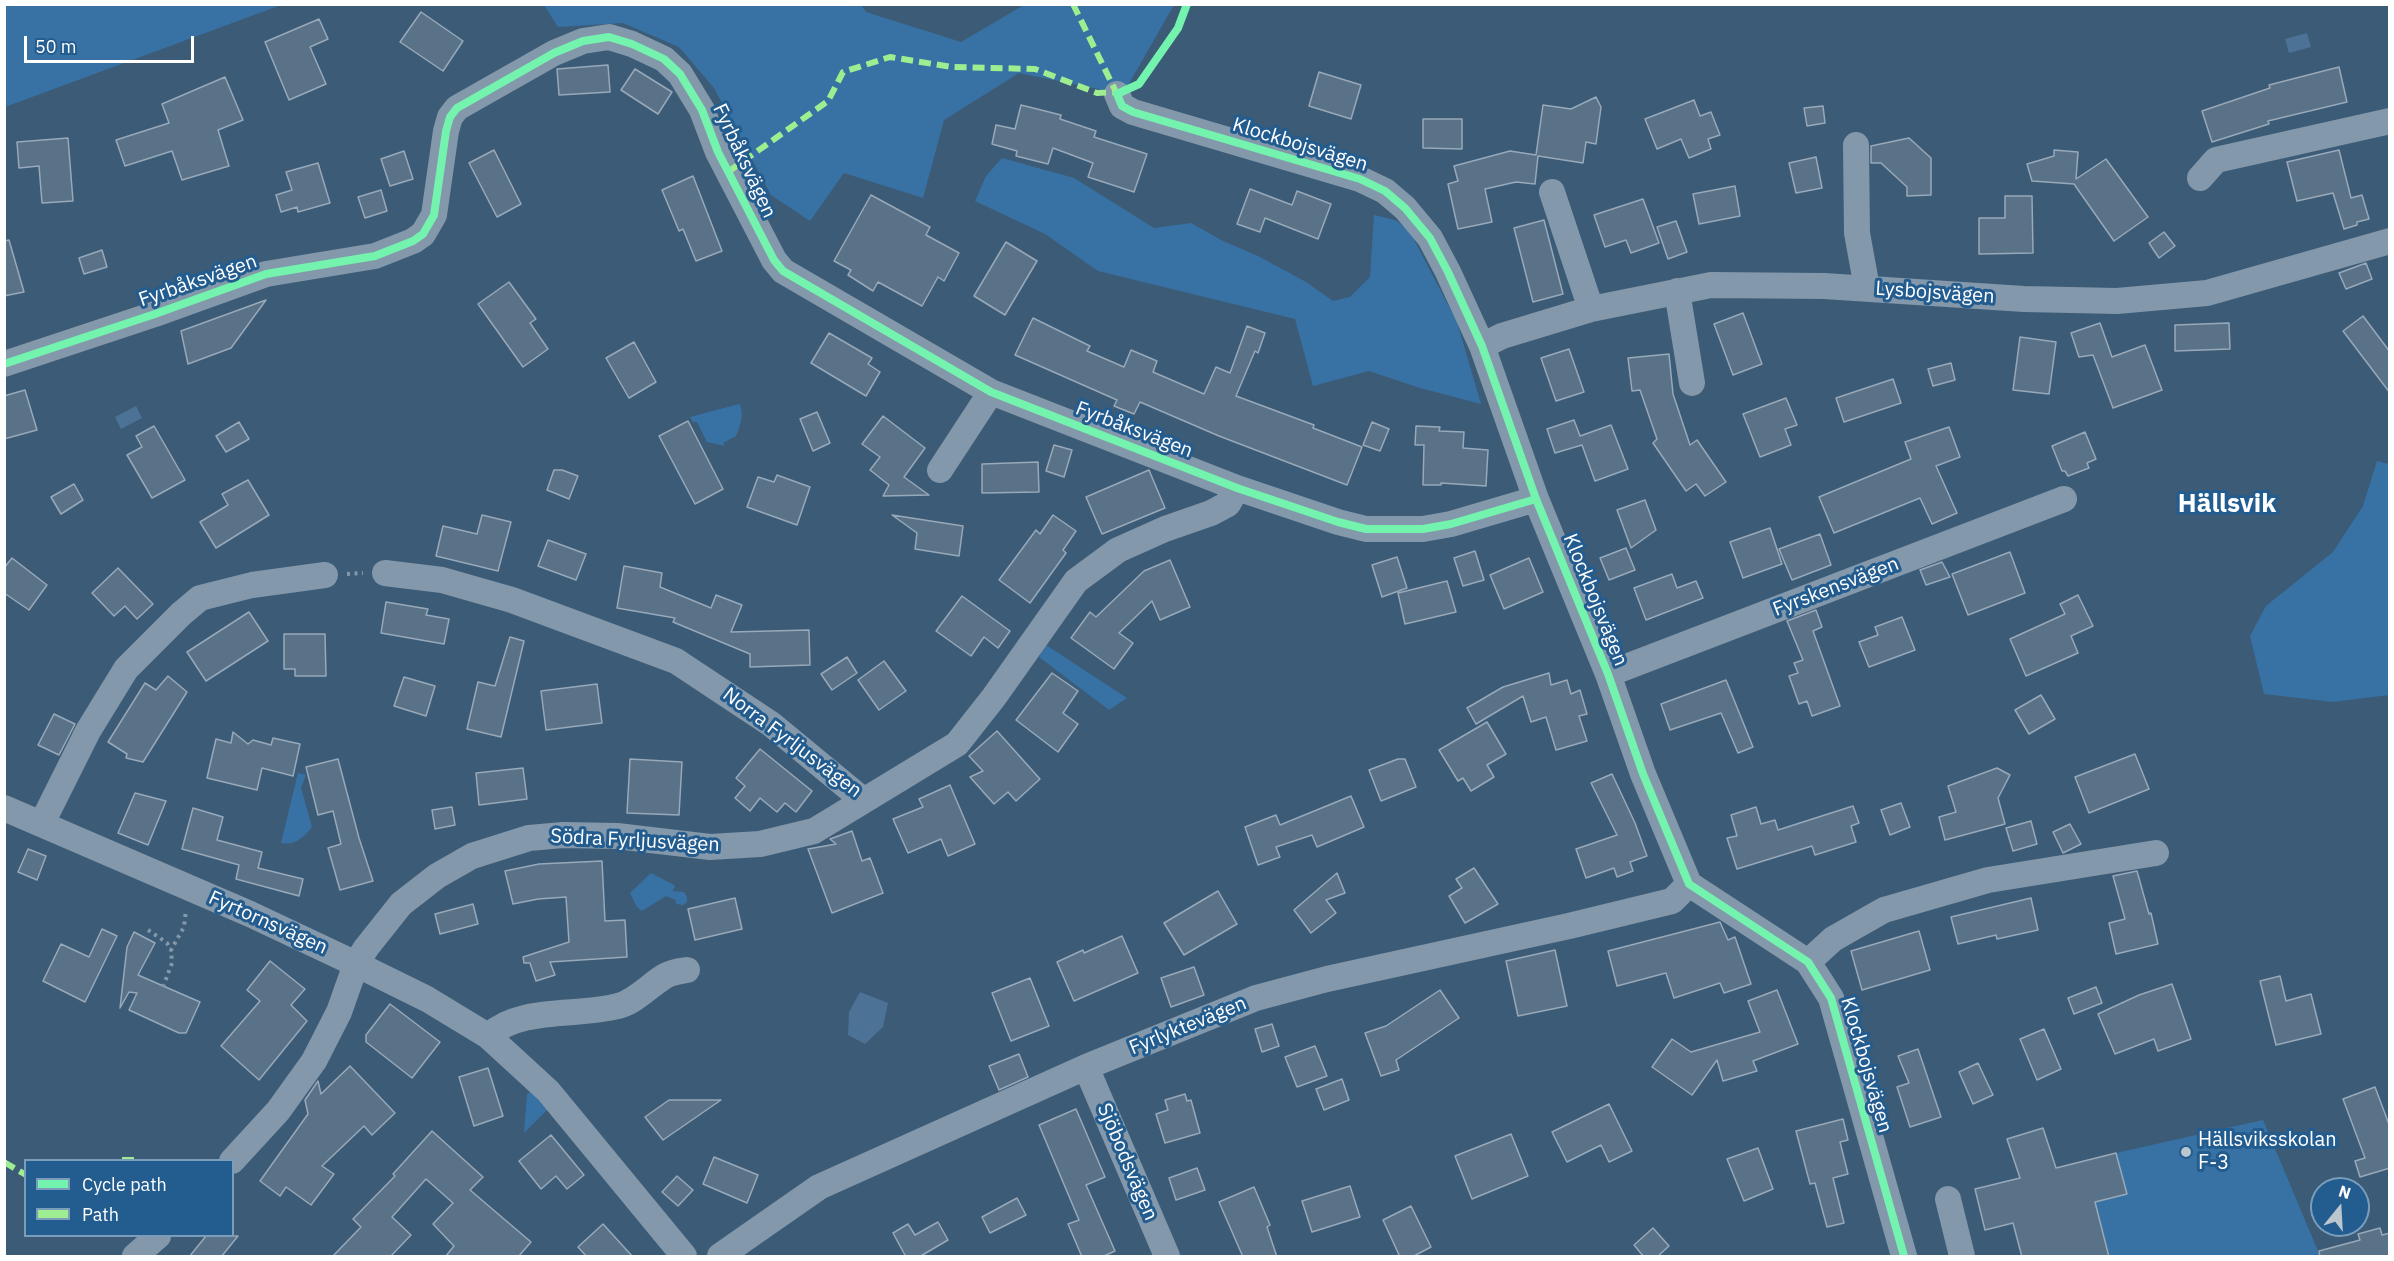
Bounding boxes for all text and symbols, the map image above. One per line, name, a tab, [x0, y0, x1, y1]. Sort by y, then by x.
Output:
scale bar	[27, 24, 196, 62]
text: 50 m	[35, 35, 77, 58]
street label: Fyrbåksvägen	[707, 100, 781, 222]
street label: Klockbojsvägen	[1229, 113, 1371, 177]
street label: Fyrbåksvägen	[136, 250, 260, 312]
street label: Lysbojsvägen	[1875, 277, 1995, 309]
street label: Fyrbåksvägen	[1072, 397, 1196, 463]
district label: Hällsvik	[2178, 488, 2276, 520]
street label: Klockbojsvägen	[1558, 530, 1632, 670]
street label: Fyrskensvägen	[1770, 552, 1902, 622]
street label: Norra Fyrljusvägen	[718, 683, 866, 803]
street label: Södra Fyrljusvägen	[550, 825, 720, 857]
street label: Fyrtornsvägen	[205, 886, 331, 960]
street label: Fyrlyktevägen	[1126, 992, 1250, 1060]
street label: Klockbojsvägen	[1835, 994, 1897, 1136]
street label: Sjöbodsvägen	[1092, 1100, 1162, 1224]
place label: Hällsviksskolan F-3	[2198, 1128, 2336, 1175]
marker: Hällsviksskolan F-3	[2179, 1145, 2193, 1159]
legend	[24, 1159, 234, 1237]
text: Cycle path	[82, 1173, 167, 1196]
north arrow	[2310, 1177, 2370, 1237]
text: N	[2336, 1180, 2354, 1203]
text: Path	[82, 1203, 119, 1226]

